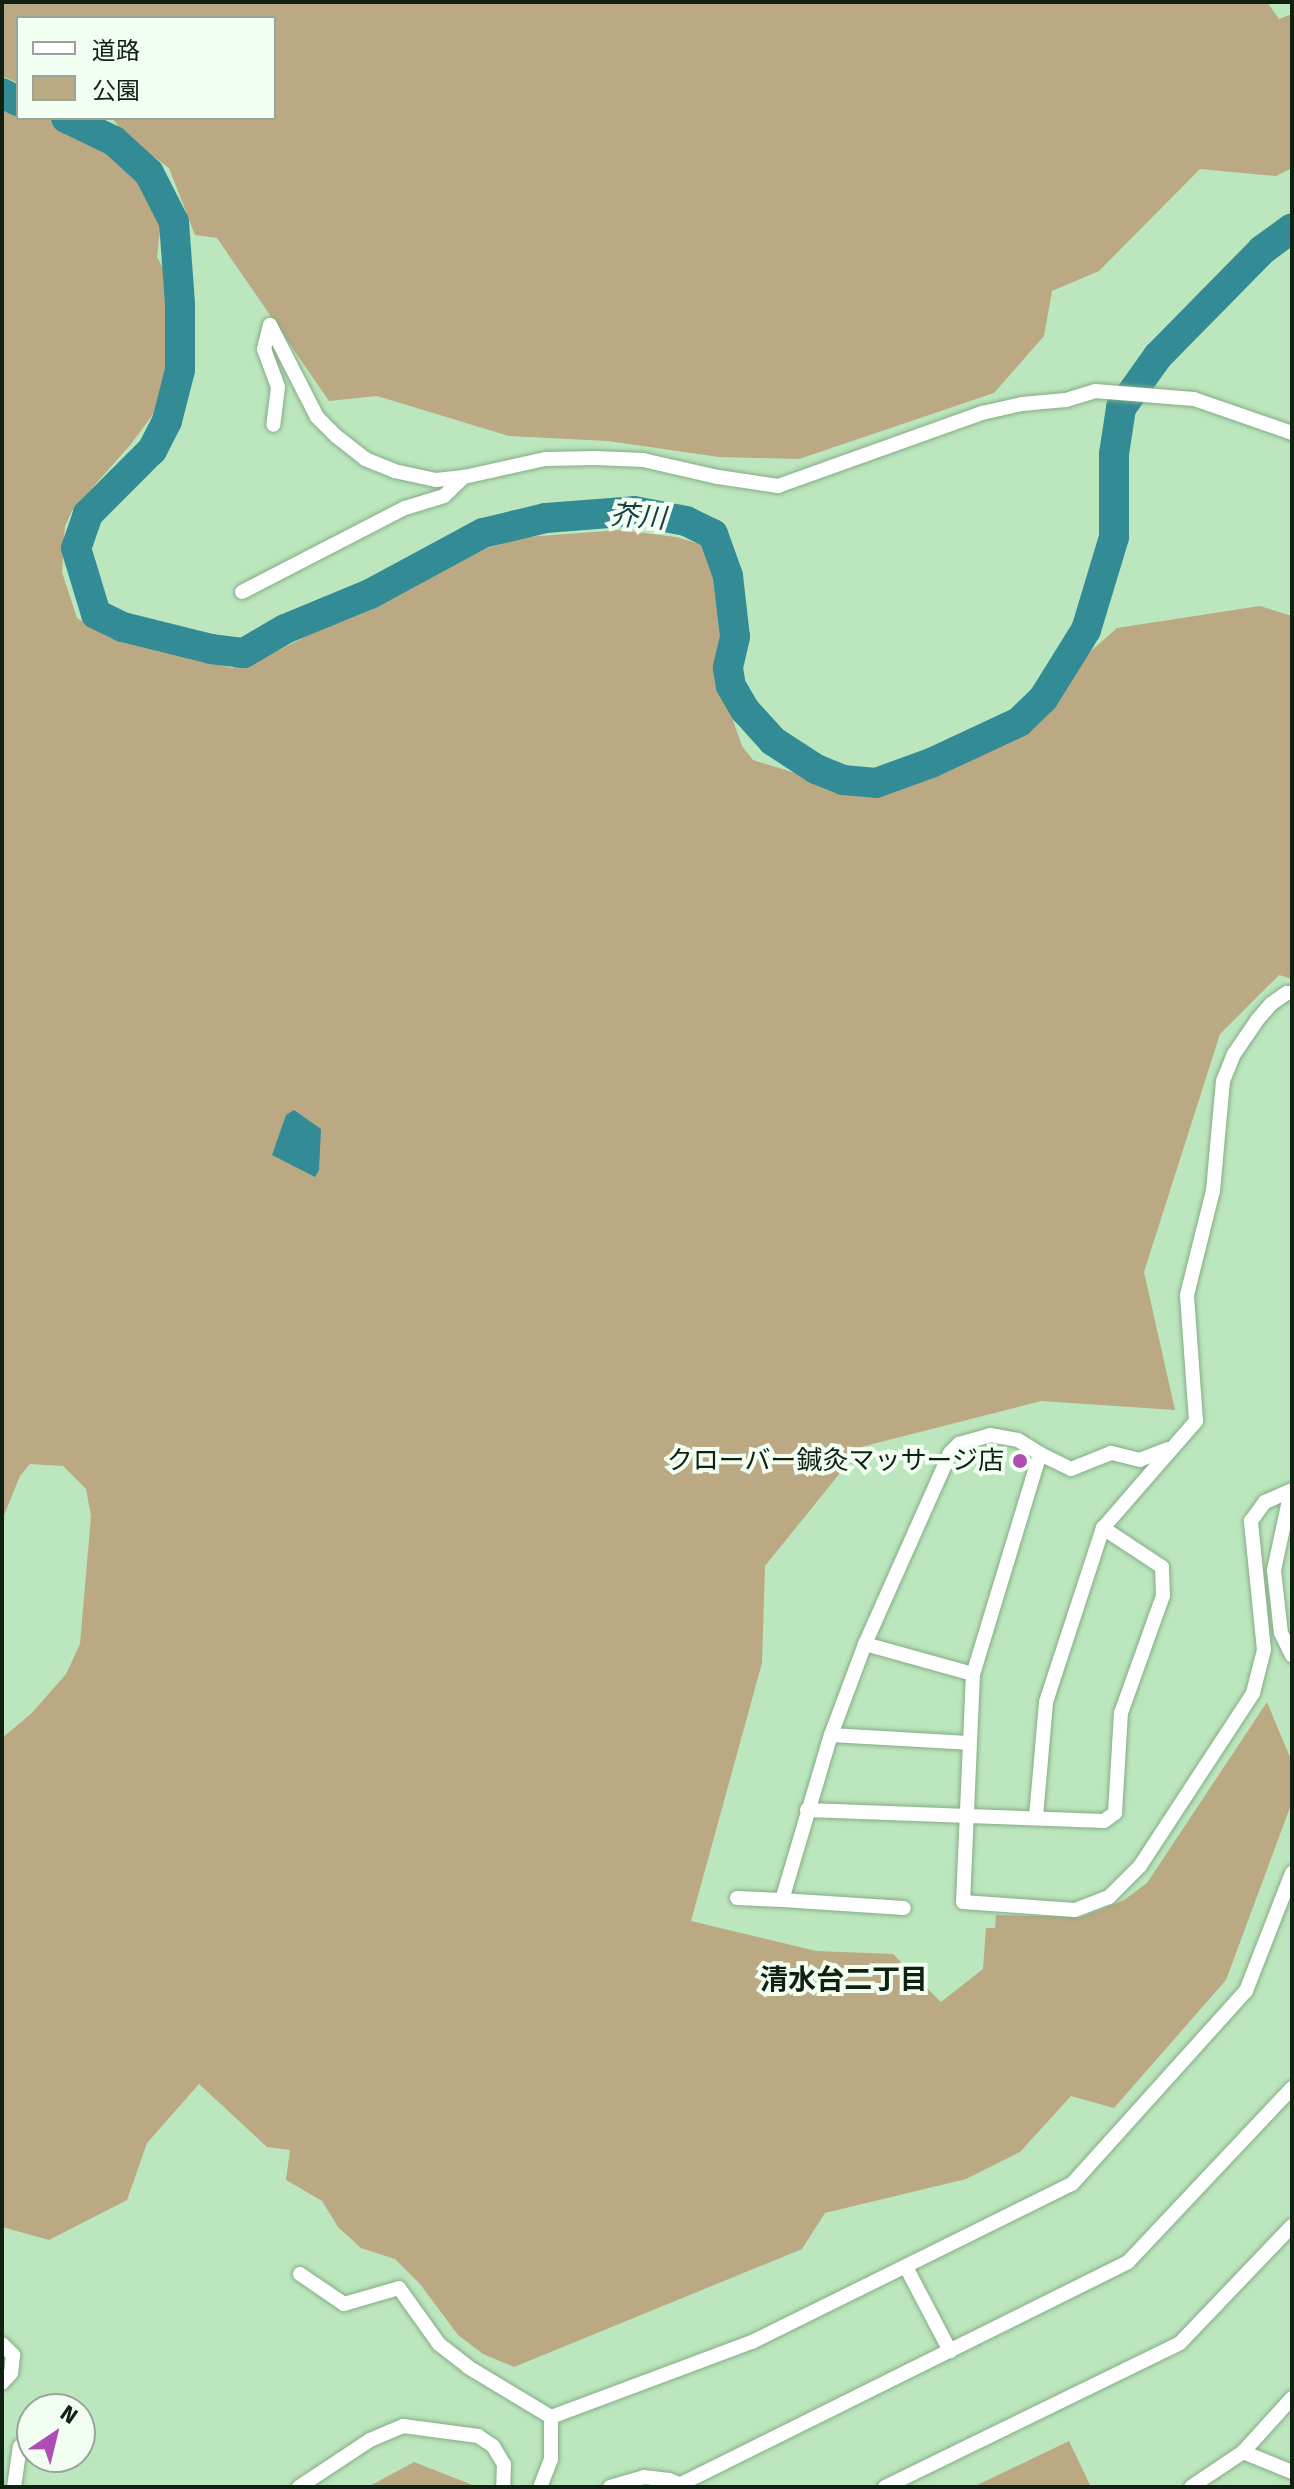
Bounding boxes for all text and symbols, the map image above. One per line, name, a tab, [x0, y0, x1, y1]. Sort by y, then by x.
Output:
legend	[16, 16, 276, 120]
text: 道路	[92, 37, 140, 65]
text: 公園	[92, 77, 140, 105]
water label: 芥川	[609, 498, 667, 536]
place label: クローバー鍼灸マッサージ店	[666, 1445, 1004, 1477]
marker: クローバー鍼灸マッサージ店	[1011, 1452, 1029, 1470]
district label: 清水台二丁目	[760, 1963, 928, 1997]
north arrow	[16, 2393, 96, 2473]
text: N	[55, 2399, 83, 2430]

